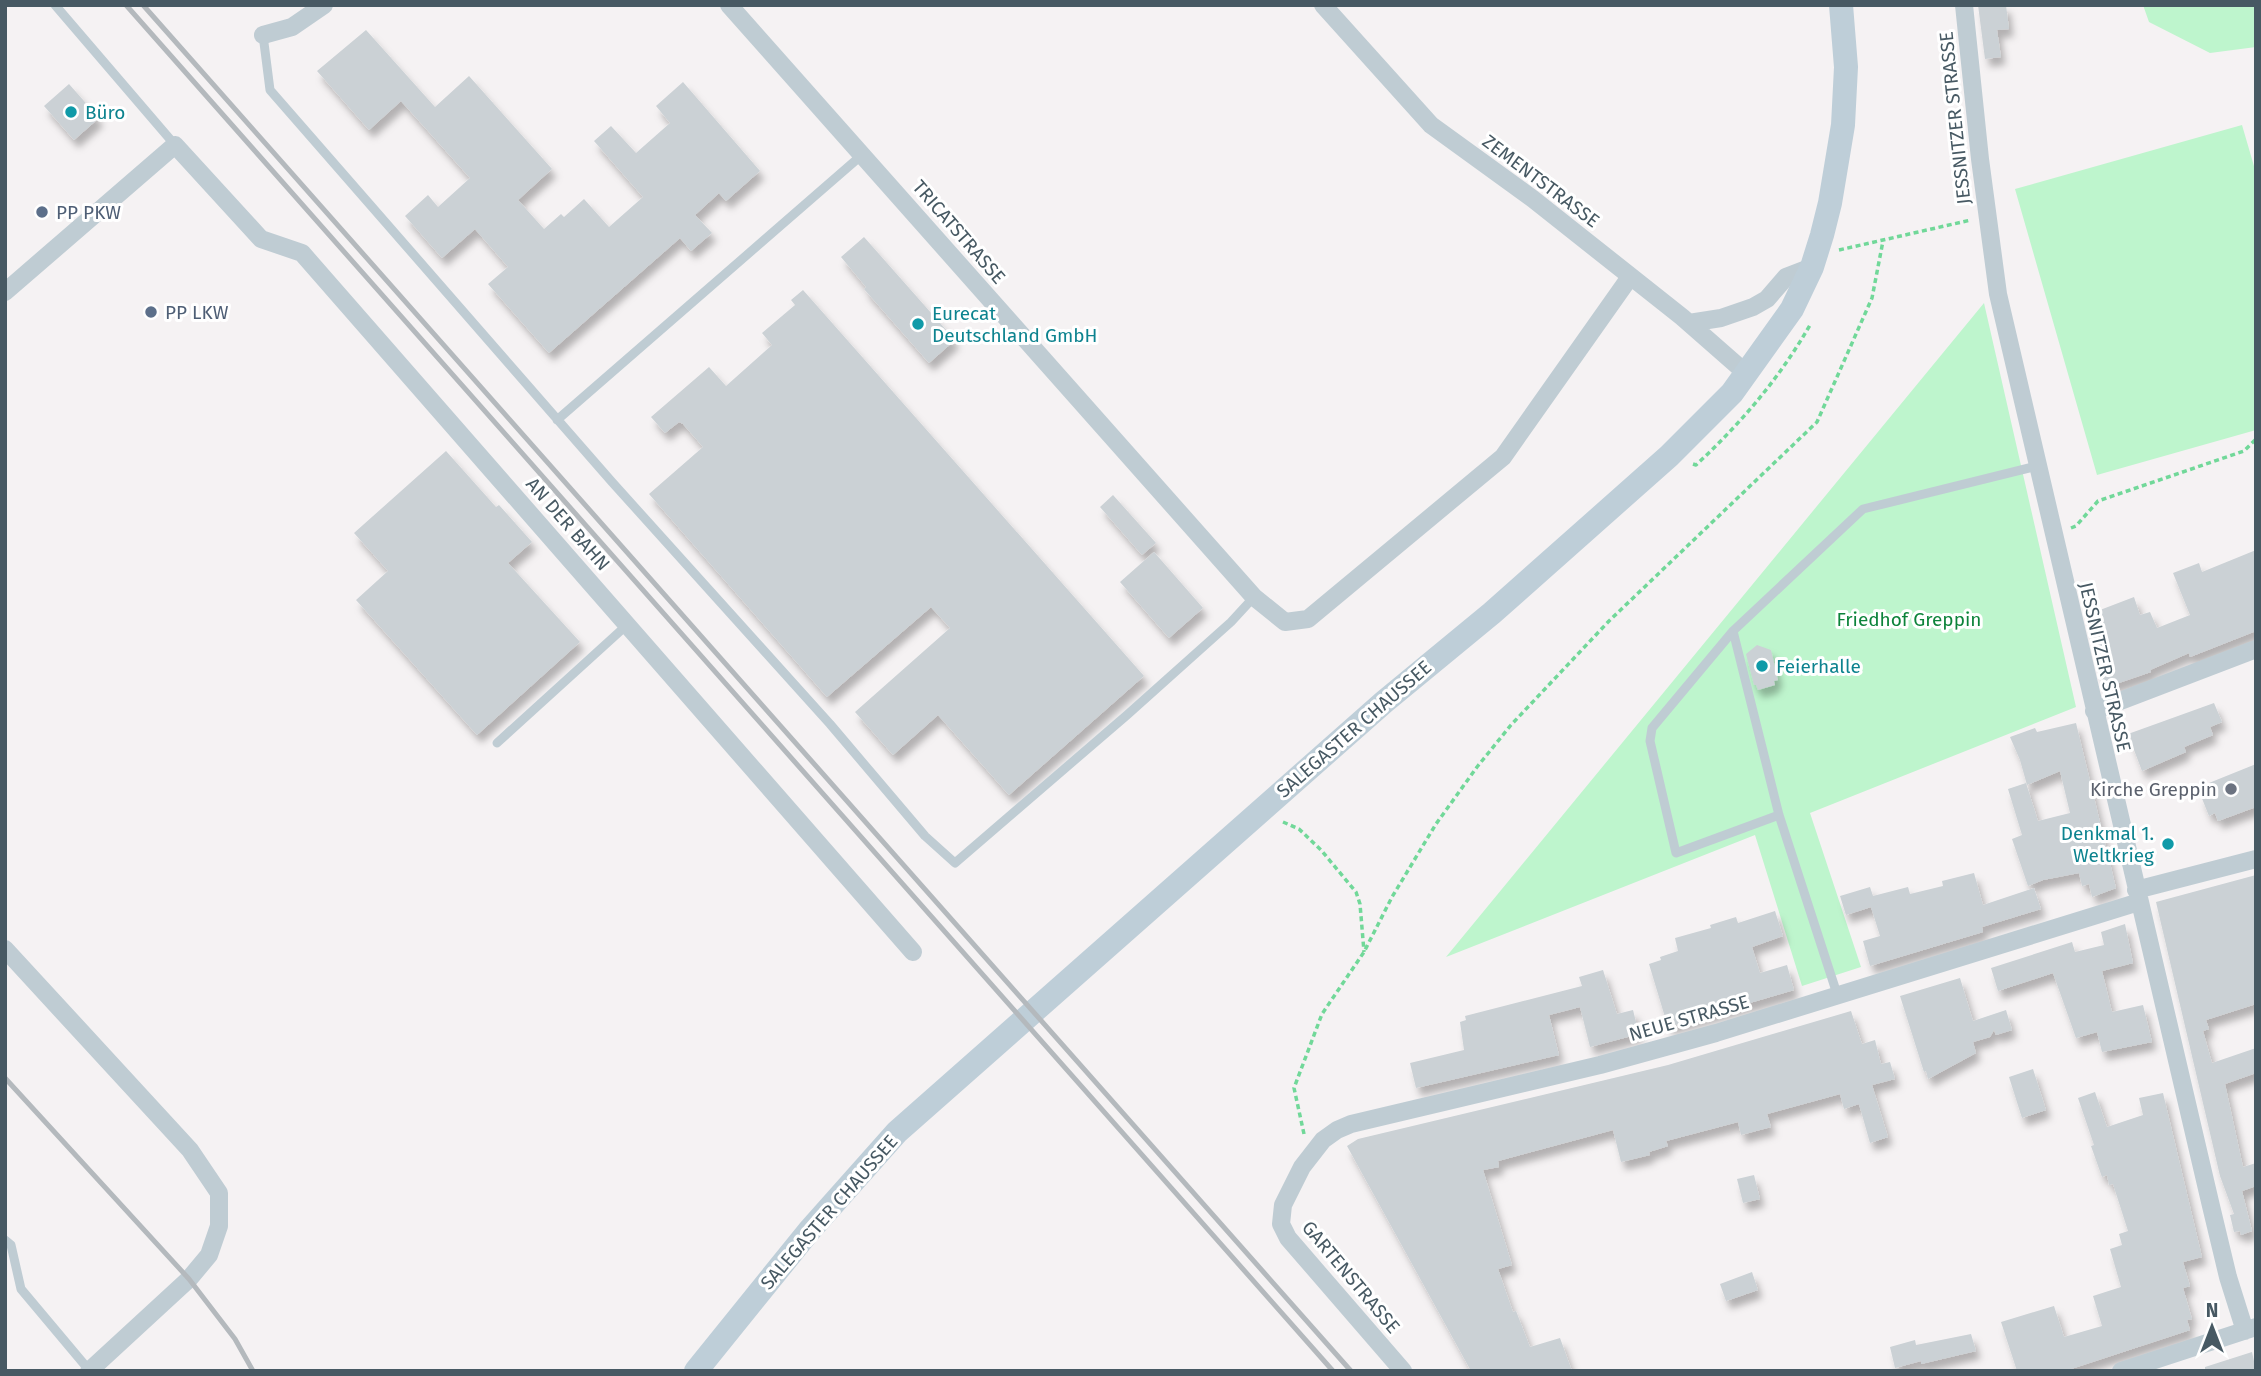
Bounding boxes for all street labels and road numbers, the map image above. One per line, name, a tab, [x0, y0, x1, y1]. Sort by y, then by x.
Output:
street label: JESSNITZER STRASSE	[1934, 30, 1976, 206]
street label: ZEMENTSTRASSE	[1478, 130, 1604, 232]
street label: TRICATSTRASSE	[908, 175, 1010, 289]
street label: AN DER BAHN	[521, 473, 615, 575]
street label: JESSNITZER STRASSE	[2074, 580, 2136, 754]
street label: SALEGASTER CHAUSSEE	[1272, 656, 1436, 802]
street label: NEUE STRASSE	[1626, 990, 1752, 1046]
street label: SALEGASTER CHAUSSEE	[756, 1130, 902, 1294]
street label: GARTENSTRASSE	[1297, 1216, 1405, 1338]

